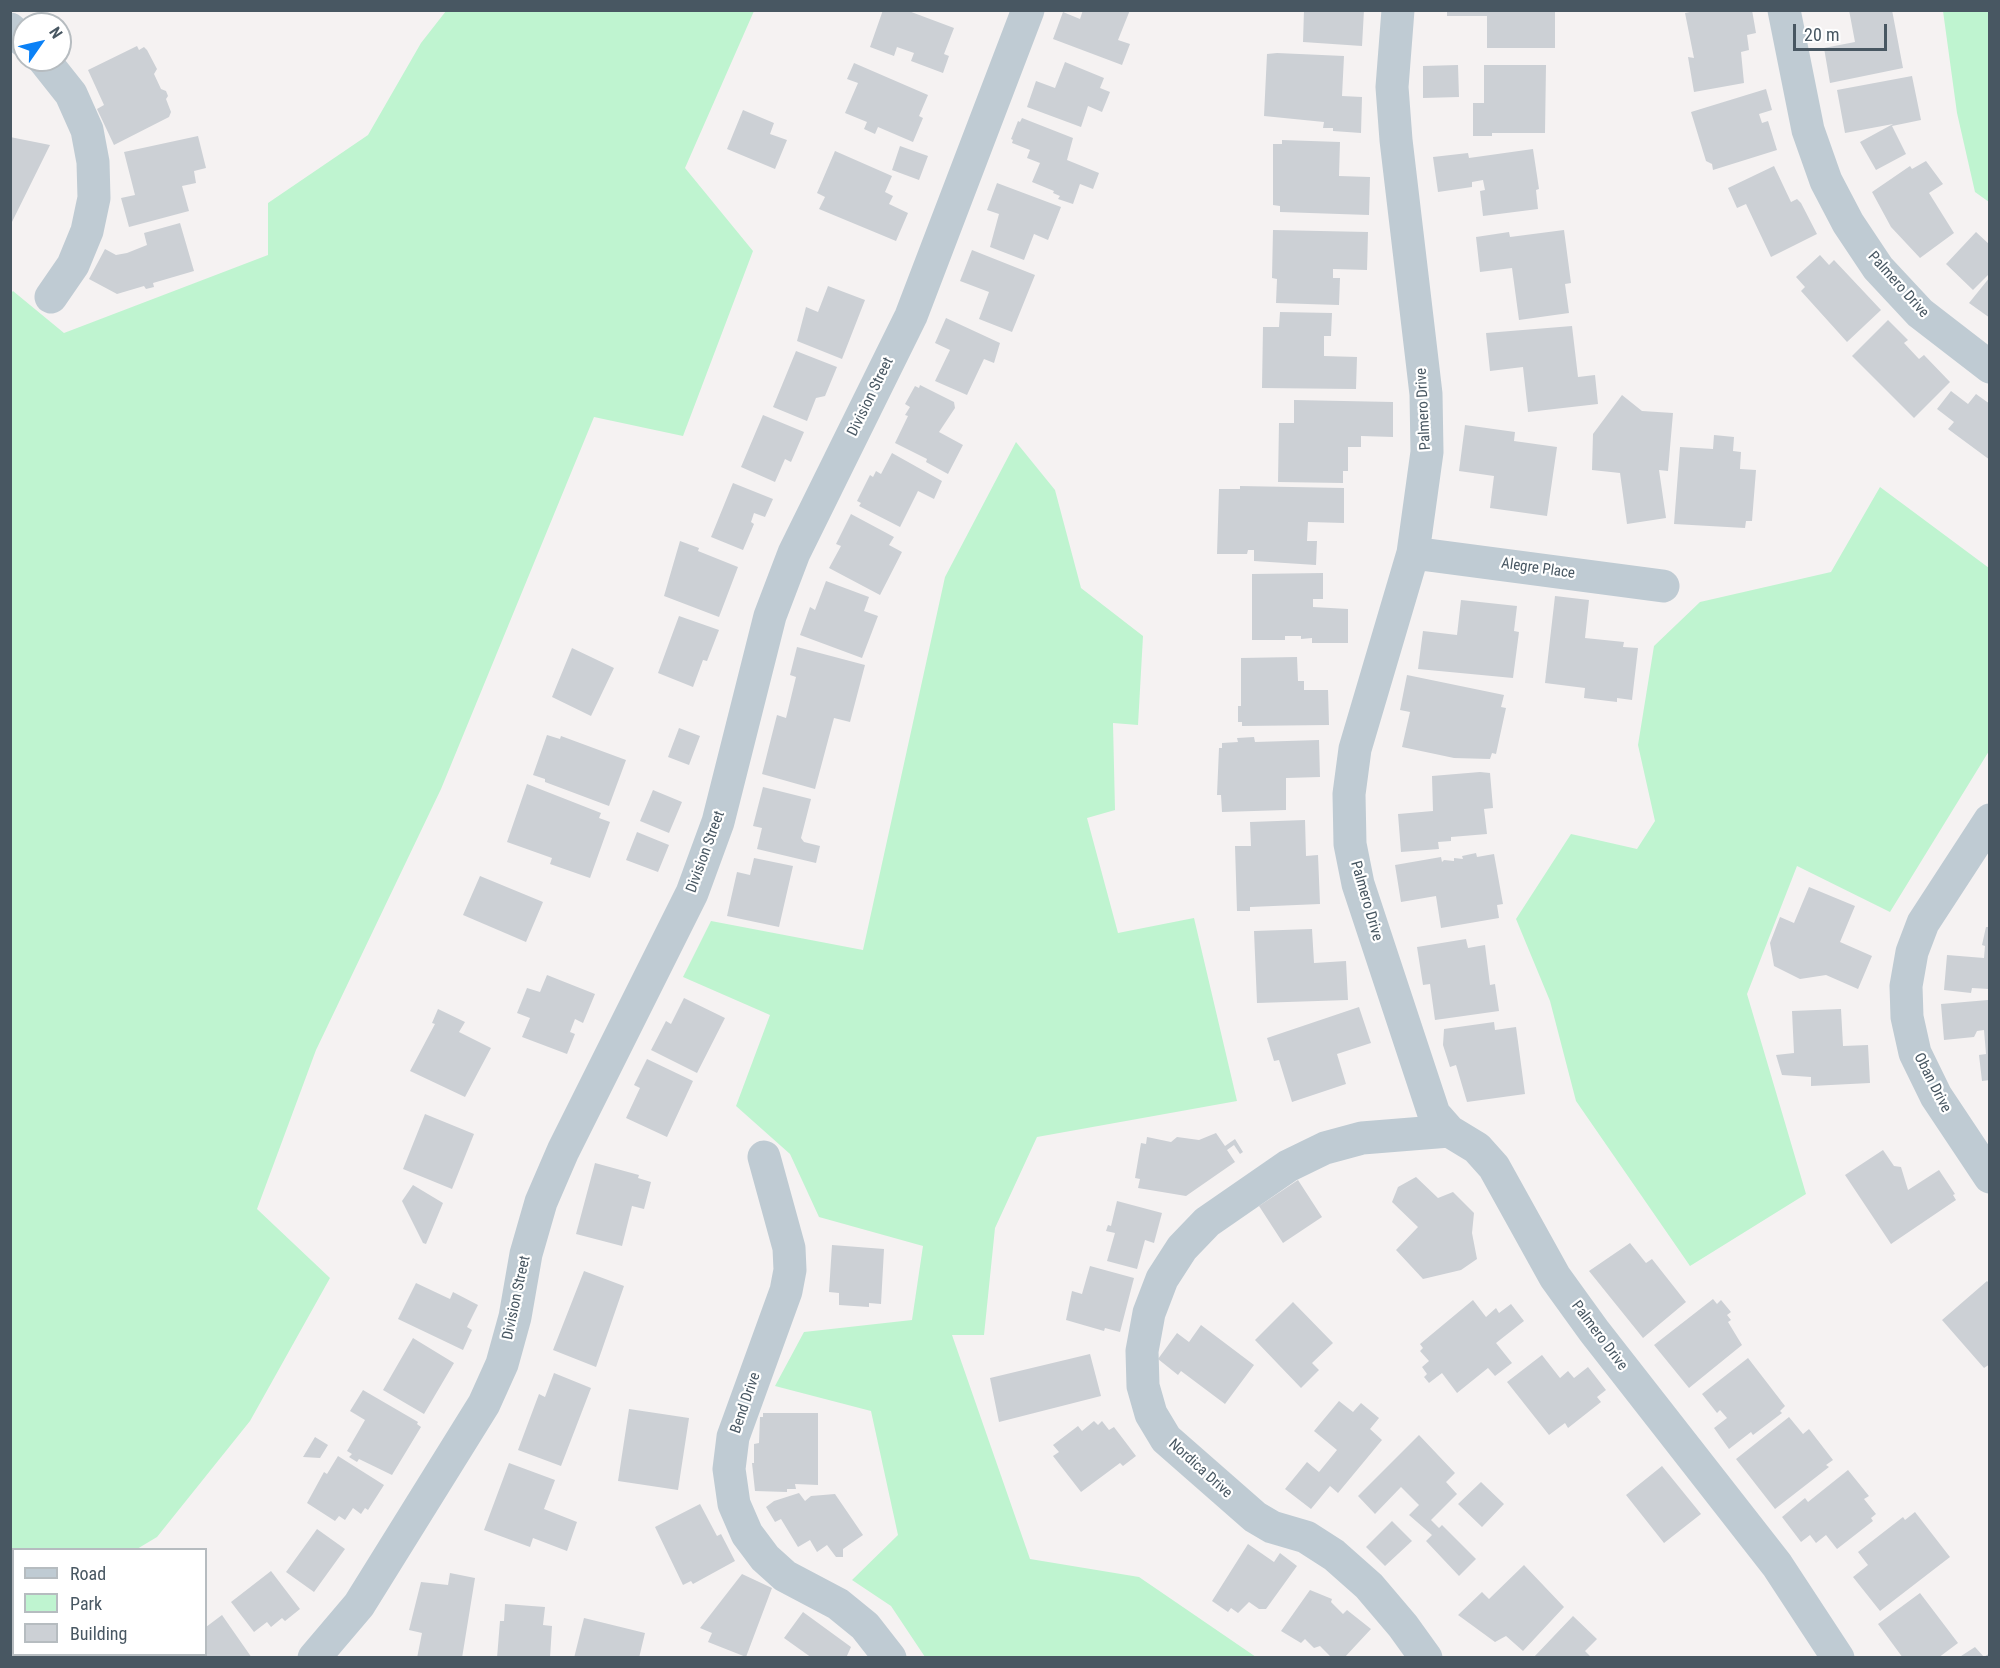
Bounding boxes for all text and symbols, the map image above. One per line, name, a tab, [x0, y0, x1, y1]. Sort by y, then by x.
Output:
north arrow	[12, 12, 72, 72]
scale bar	[1796, 12, 1890, 50]
text: N	[45, 23, 66, 42]
text: 20 m	[1804, 24, 1839, 45]
street label: Palmero Drive	[1864, 248, 1932, 322]
street label: Division Street	[844, 355, 898, 439]
street label: Palmero Drive	[1413, 367, 1435, 451]
street label: Alegre Place	[1500, 555, 1576, 583]
street label: Division Street	[683, 809, 729, 895]
street label: Palmero Drive	[1346, 859, 1386, 943]
street label: Oban Drive	[1909, 1050, 1955, 1116]
street label: Division Street	[499, 1254, 535, 1342]
street label: Palmero Drive	[1567, 1298, 1631, 1374]
street label: Bend Drive	[727, 1370, 765, 1436]
street label: Nordica Drive	[1164, 1436, 1236, 1502]
legend	[12, 1548, 207, 1656]
text: Road	[70, 1563, 106, 1584]
text: Park	[70, 1593, 102, 1614]
text: Building	[70, 1623, 127, 1644]

